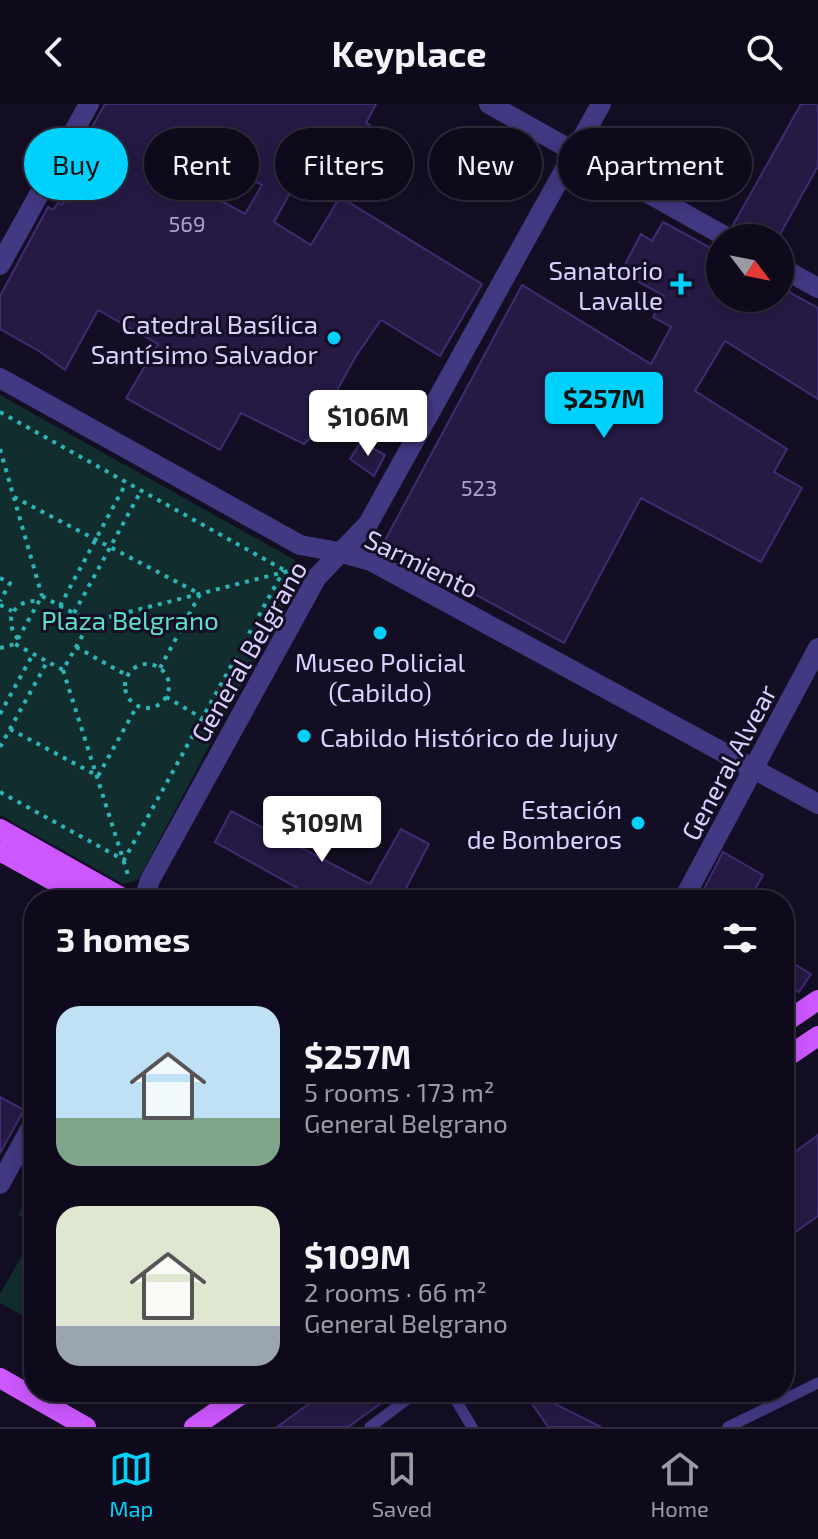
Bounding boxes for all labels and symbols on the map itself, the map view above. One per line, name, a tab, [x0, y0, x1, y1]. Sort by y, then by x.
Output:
house number: 569	[169, 210, 205, 236]
north arrow	[706, 224, 794, 312]
place label: Sanatorio Lavalle	[548, 254, 663, 315]
marker: Sanatorio Lavalle	[670, 273, 692, 295]
place label: Catedral Basílica Santísimo Salvador	[91, 308, 318, 369]
marker: Catedral Basílica Santísimo Salvador	[325, 329, 343, 347]
pin: $257M	[548, 372, 660, 440]
pin: $106M	[312, 390, 424, 458]
house number: 523	[461, 474, 497, 500]
street label: Sarmiento	[360, 522, 484, 604]
street label: General Belgrano	[184, 555, 312, 747]
park label: Plaza Belgrano	[41, 604, 219, 635]
marker: Museo Policial (Cabildo)	[371, 624, 389, 642]
place label: Museo Policial (Cabildo)	[295, 646, 466, 707]
street label: General Alvear	[674, 679, 782, 845]
place label: Cabildo Histórico de Jujuy	[320, 721, 618, 752]
marker: Cabildo Histórico de Jujuy	[295, 727, 313, 745]
place label: Estación de Bomberos	[467, 793, 622, 854]
pin: $109M	[266, 796, 378, 864]
marker: Estación de Bomberos	[629, 814, 647, 832]

